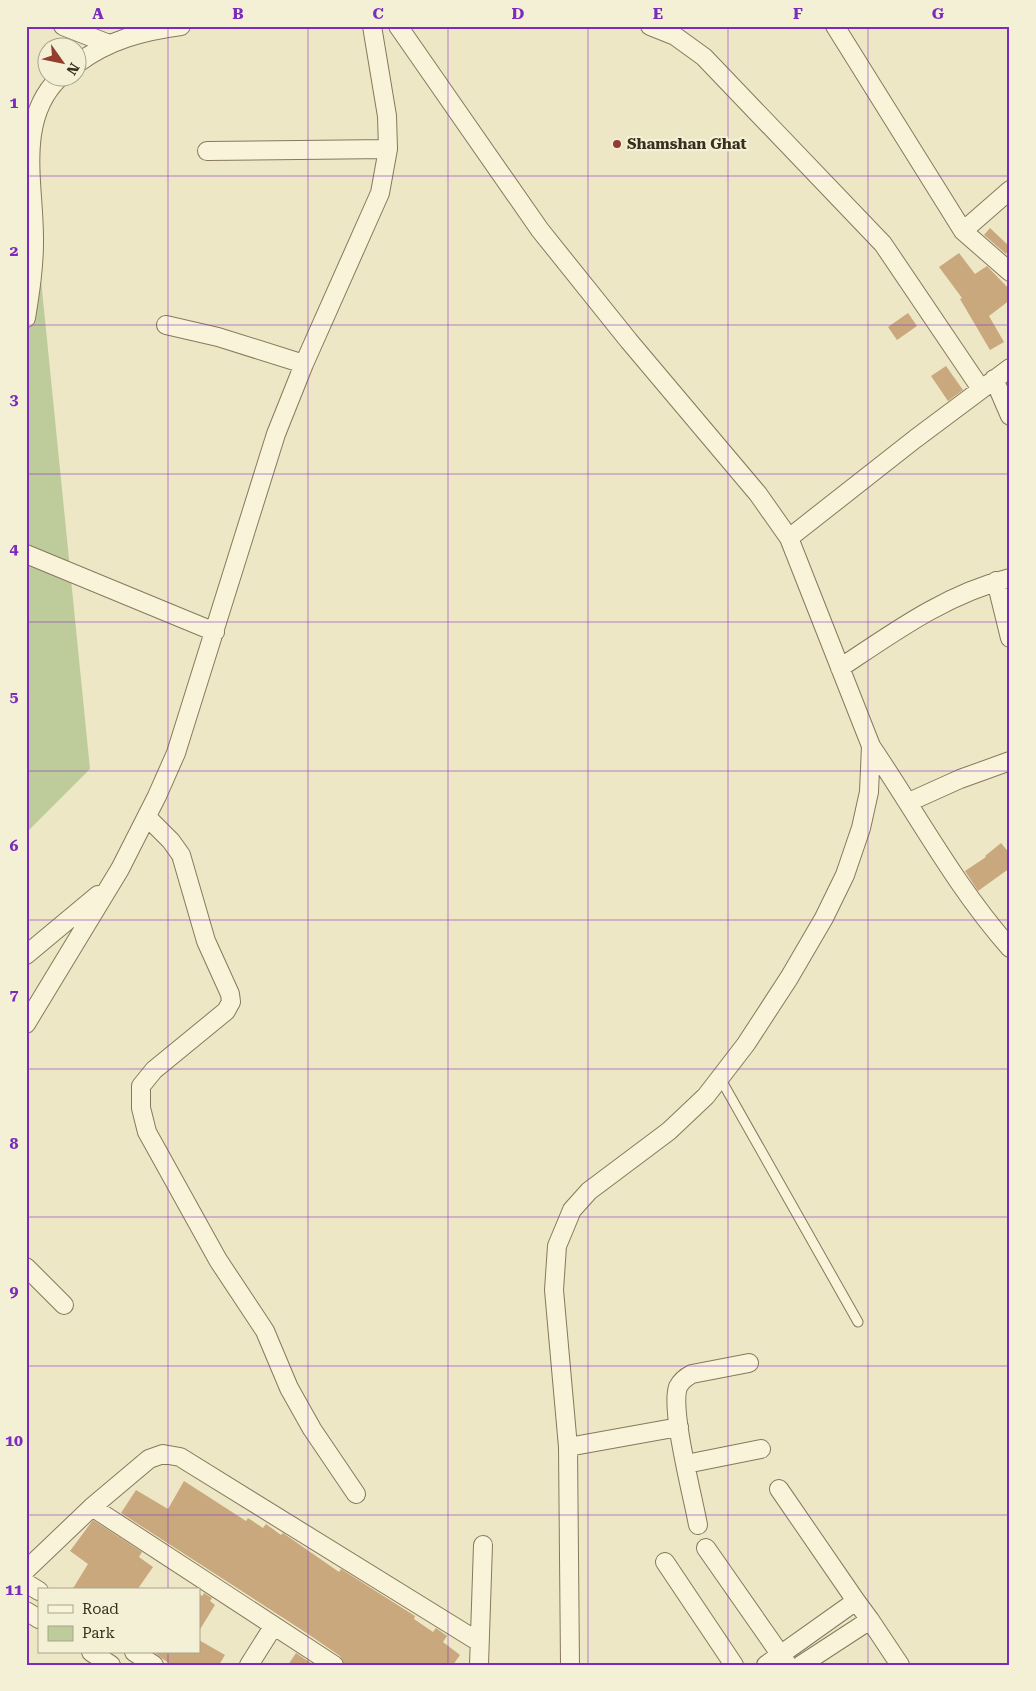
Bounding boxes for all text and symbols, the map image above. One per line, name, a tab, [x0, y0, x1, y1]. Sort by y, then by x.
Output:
text: A	[92, 4, 104, 23]
text: B	[232, 4, 244, 23]
text: C	[372, 4, 384, 23]
text: D	[512, 4, 525, 23]
text: E	[653, 4, 663, 23]
text: F	[793, 4, 803, 23]
text: G	[932, 4, 945, 23]
north arrow	[38, 38, 88, 88]
text: N	[63, 60, 83, 78]
text: 1	[10, 93, 19, 112]
place label: Shamshan Ghat	[627, 135, 747, 153]
marker: Shamshan Ghat	[611, 138, 623, 150]
text: 2	[10, 241, 19, 260]
text: 3	[10, 390, 19, 409]
text: 4	[10, 539, 19, 558]
text: 5	[10, 687, 19, 706]
text: 6	[10, 836, 19, 855]
text: 7	[10, 985, 19, 1004]
text: 8	[10, 1134, 19, 1153]
text: 9	[10, 1282, 19, 1301]
text: 10	[5, 1431, 23, 1450]
text: 11	[5, 1580, 23, 1599]
legend	[38, 1588, 200, 1654]
text: Road	[82, 1600, 119, 1618]
text: Park	[82, 1624, 116, 1642]

